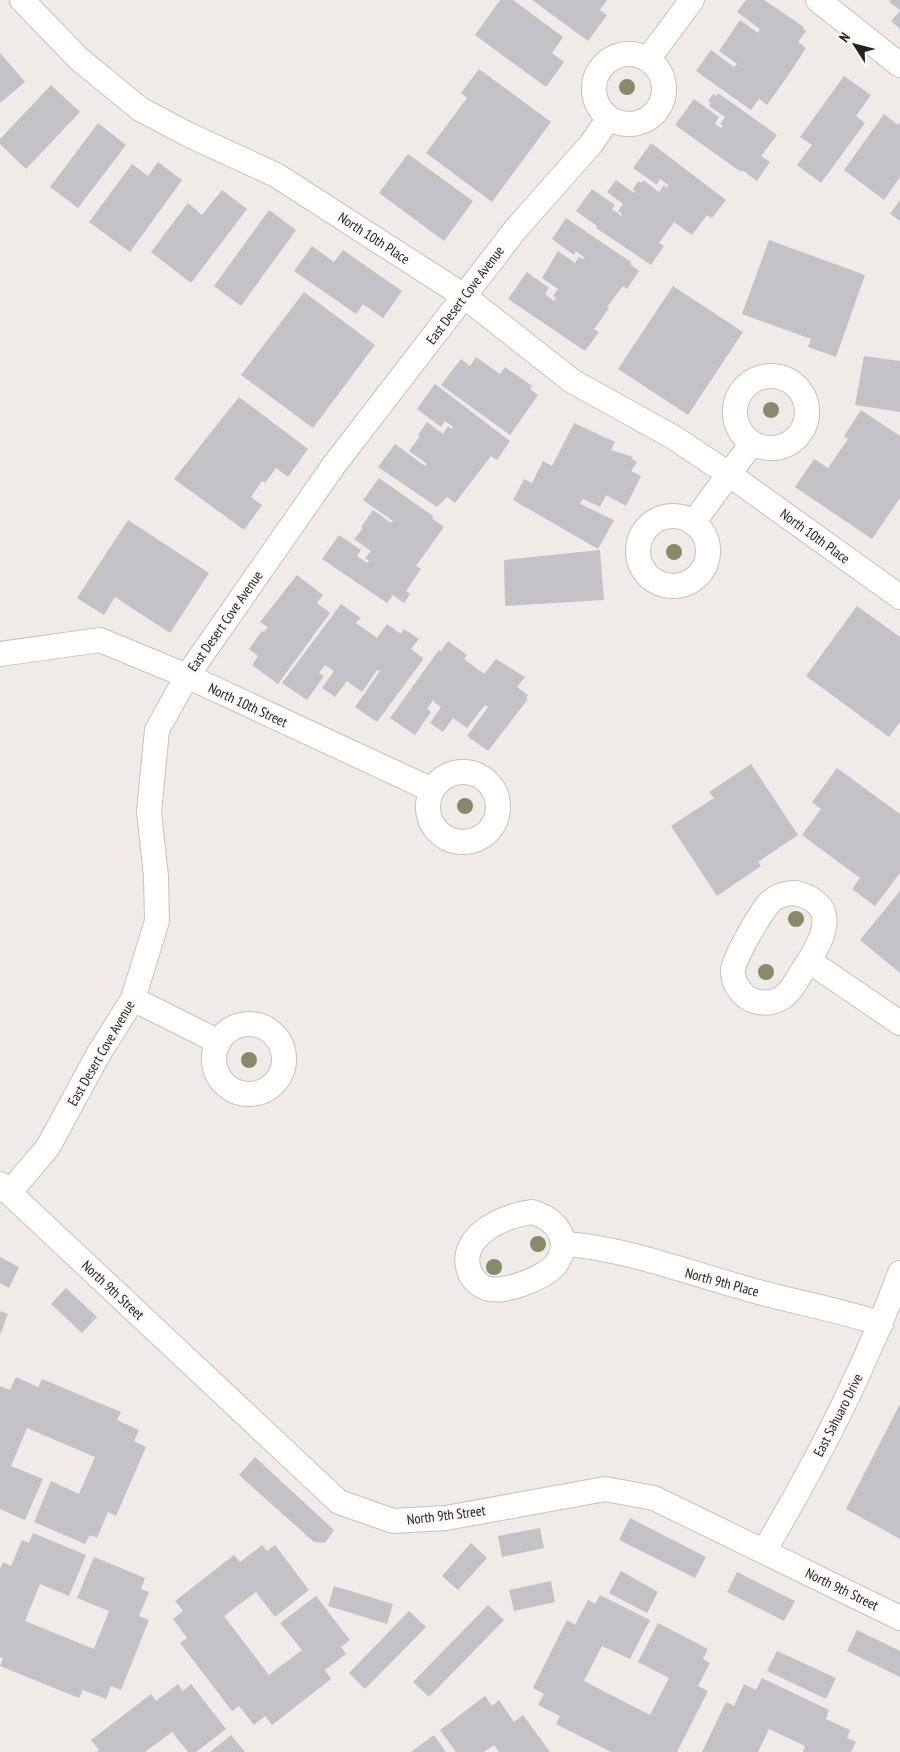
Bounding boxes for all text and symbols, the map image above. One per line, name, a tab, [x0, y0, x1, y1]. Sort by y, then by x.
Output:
north arrow	[830, 20, 880, 70]
text: N	[835, 29, 854, 46]
street label: North 10th Place	[335, 208, 413, 268]
street label: East Desert Cove Avenue	[422, 242, 508, 348]
street label: North 10th Place	[777, 505, 854, 568]
street label: East Desert Cove Avenue	[184, 567, 267, 675]
street label: North 10th Street	[206, 679, 291, 731]
street label: East Desert Cove Avenue	[63, 997, 139, 1109]
street label: North 9th Street	[78, 1256, 148, 1324]
street label: North 9th Place	[683, 1264, 761, 1301]
street label: East Sahuaro Drive	[809, 1370, 867, 1460]
street label: North 9th Street	[406, 1501, 486, 1529]
street label: North 9th Street	[803, 1564, 882, 1614]

